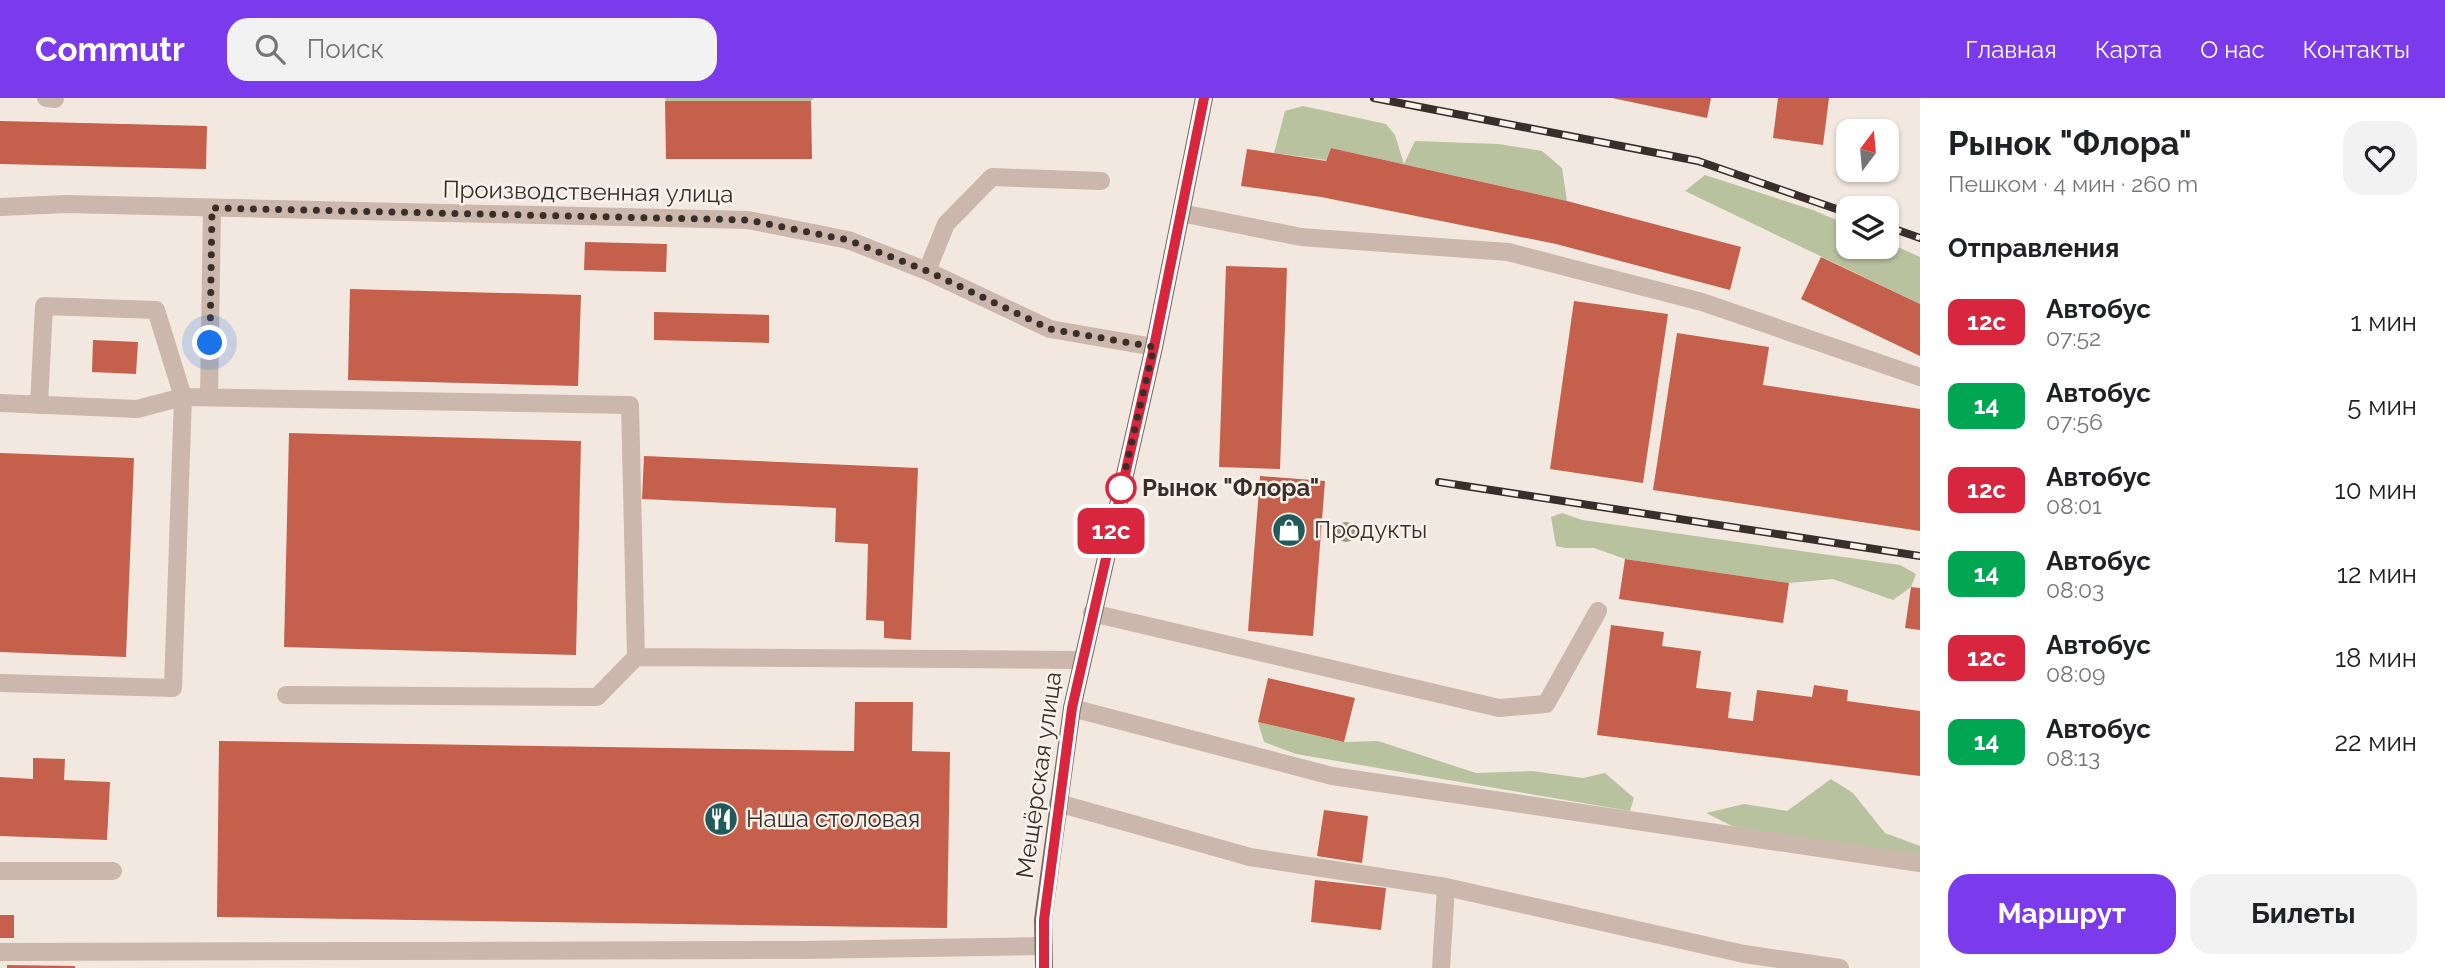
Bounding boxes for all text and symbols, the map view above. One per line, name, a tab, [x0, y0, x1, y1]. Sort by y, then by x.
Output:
search box	[227, 18, 717, 81]
text: Commutr	[35, 30, 185, 69]
icon: search	[251, 30, 289, 68]
text: Поиск	[307, 34, 384, 64]
text: Главная	[1965, 35, 2057, 64]
text: Карта	[2095, 35, 2162, 64]
text: О нас	[2200, 35, 2265, 64]
text: Контакты	[2303, 35, 2410, 64]
north arrow	[1836, 119, 1899, 182]
map controls	[1836, 119, 1899, 259]
button: heart	[2343, 121, 2417, 195]
text: Рынок "Флора"	[1948, 124, 2192, 163]
text: Пешком · 4 мин · 260 m	[1948, 170, 2198, 197]
street label: Производственная улица	[442, 174, 734, 209]
button: layers	[1836, 196, 1899, 259]
text: Отправления	[1948, 233, 2119, 263]
text: Автобус	[2046, 294, 2151, 324]
text: 12с	[1967, 307, 2006, 336]
text: 1 мин	[2350, 307, 2417, 337]
text: 07:52	[2046, 324, 2101, 351]
your location	[192, 325, 227, 360]
text: Автобус	[2046, 378, 2151, 408]
text: 14	[1974, 391, 1999, 420]
text: 5 мин	[2347, 391, 2417, 421]
text: 07:56	[2046, 408, 2103, 435]
text: Автобус	[2046, 462, 2151, 492]
marker: Рынок "Флора"	[1106, 473, 1136, 503]
place label: Рынок "Флора"	[1142, 473, 1319, 502]
text: 12с	[1967, 475, 2006, 504]
text: 10 мин	[2335, 475, 2417, 505]
text: 08:01	[2046, 492, 2102, 519]
line badge: 12с	[1071, 508, 1151, 554]
shop icon: Продукты	[1270, 511, 1308, 549]
place label: Продукты	[1314, 515, 1427, 544]
text: 12с	[1092, 516, 1130, 545]
text: Автобус	[2046, 546, 2151, 576]
text: 14	[1974, 559, 1999, 588]
text: 12 мин	[2337, 559, 2417, 589]
text: 08:03	[2046, 576, 2104, 603]
text: Автобус	[2046, 630, 2151, 660]
text: 12с	[1967, 643, 2006, 672]
text: 18 мин	[2335, 643, 2417, 673]
text: 08:09	[2046, 660, 2106, 687]
street label: Мещёрская улица	[1010, 670, 1067, 880]
text: Автобус	[2046, 714, 2151, 744]
text: 14	[1974, 727, 1999, 756]
text: 22 мин	[2334, 727, 2417, 757]
text: 08:13	[2046, 744, 2100, 771]
restaurant icon: Наша столовая	[702, 800, 740, 838]
place label: Наша столовая	[746, 804, 920, 833]
button: Маршрут	[1948, 874, 2176, 954]
button: Билеты	[2190, 874, 2417, 954]

